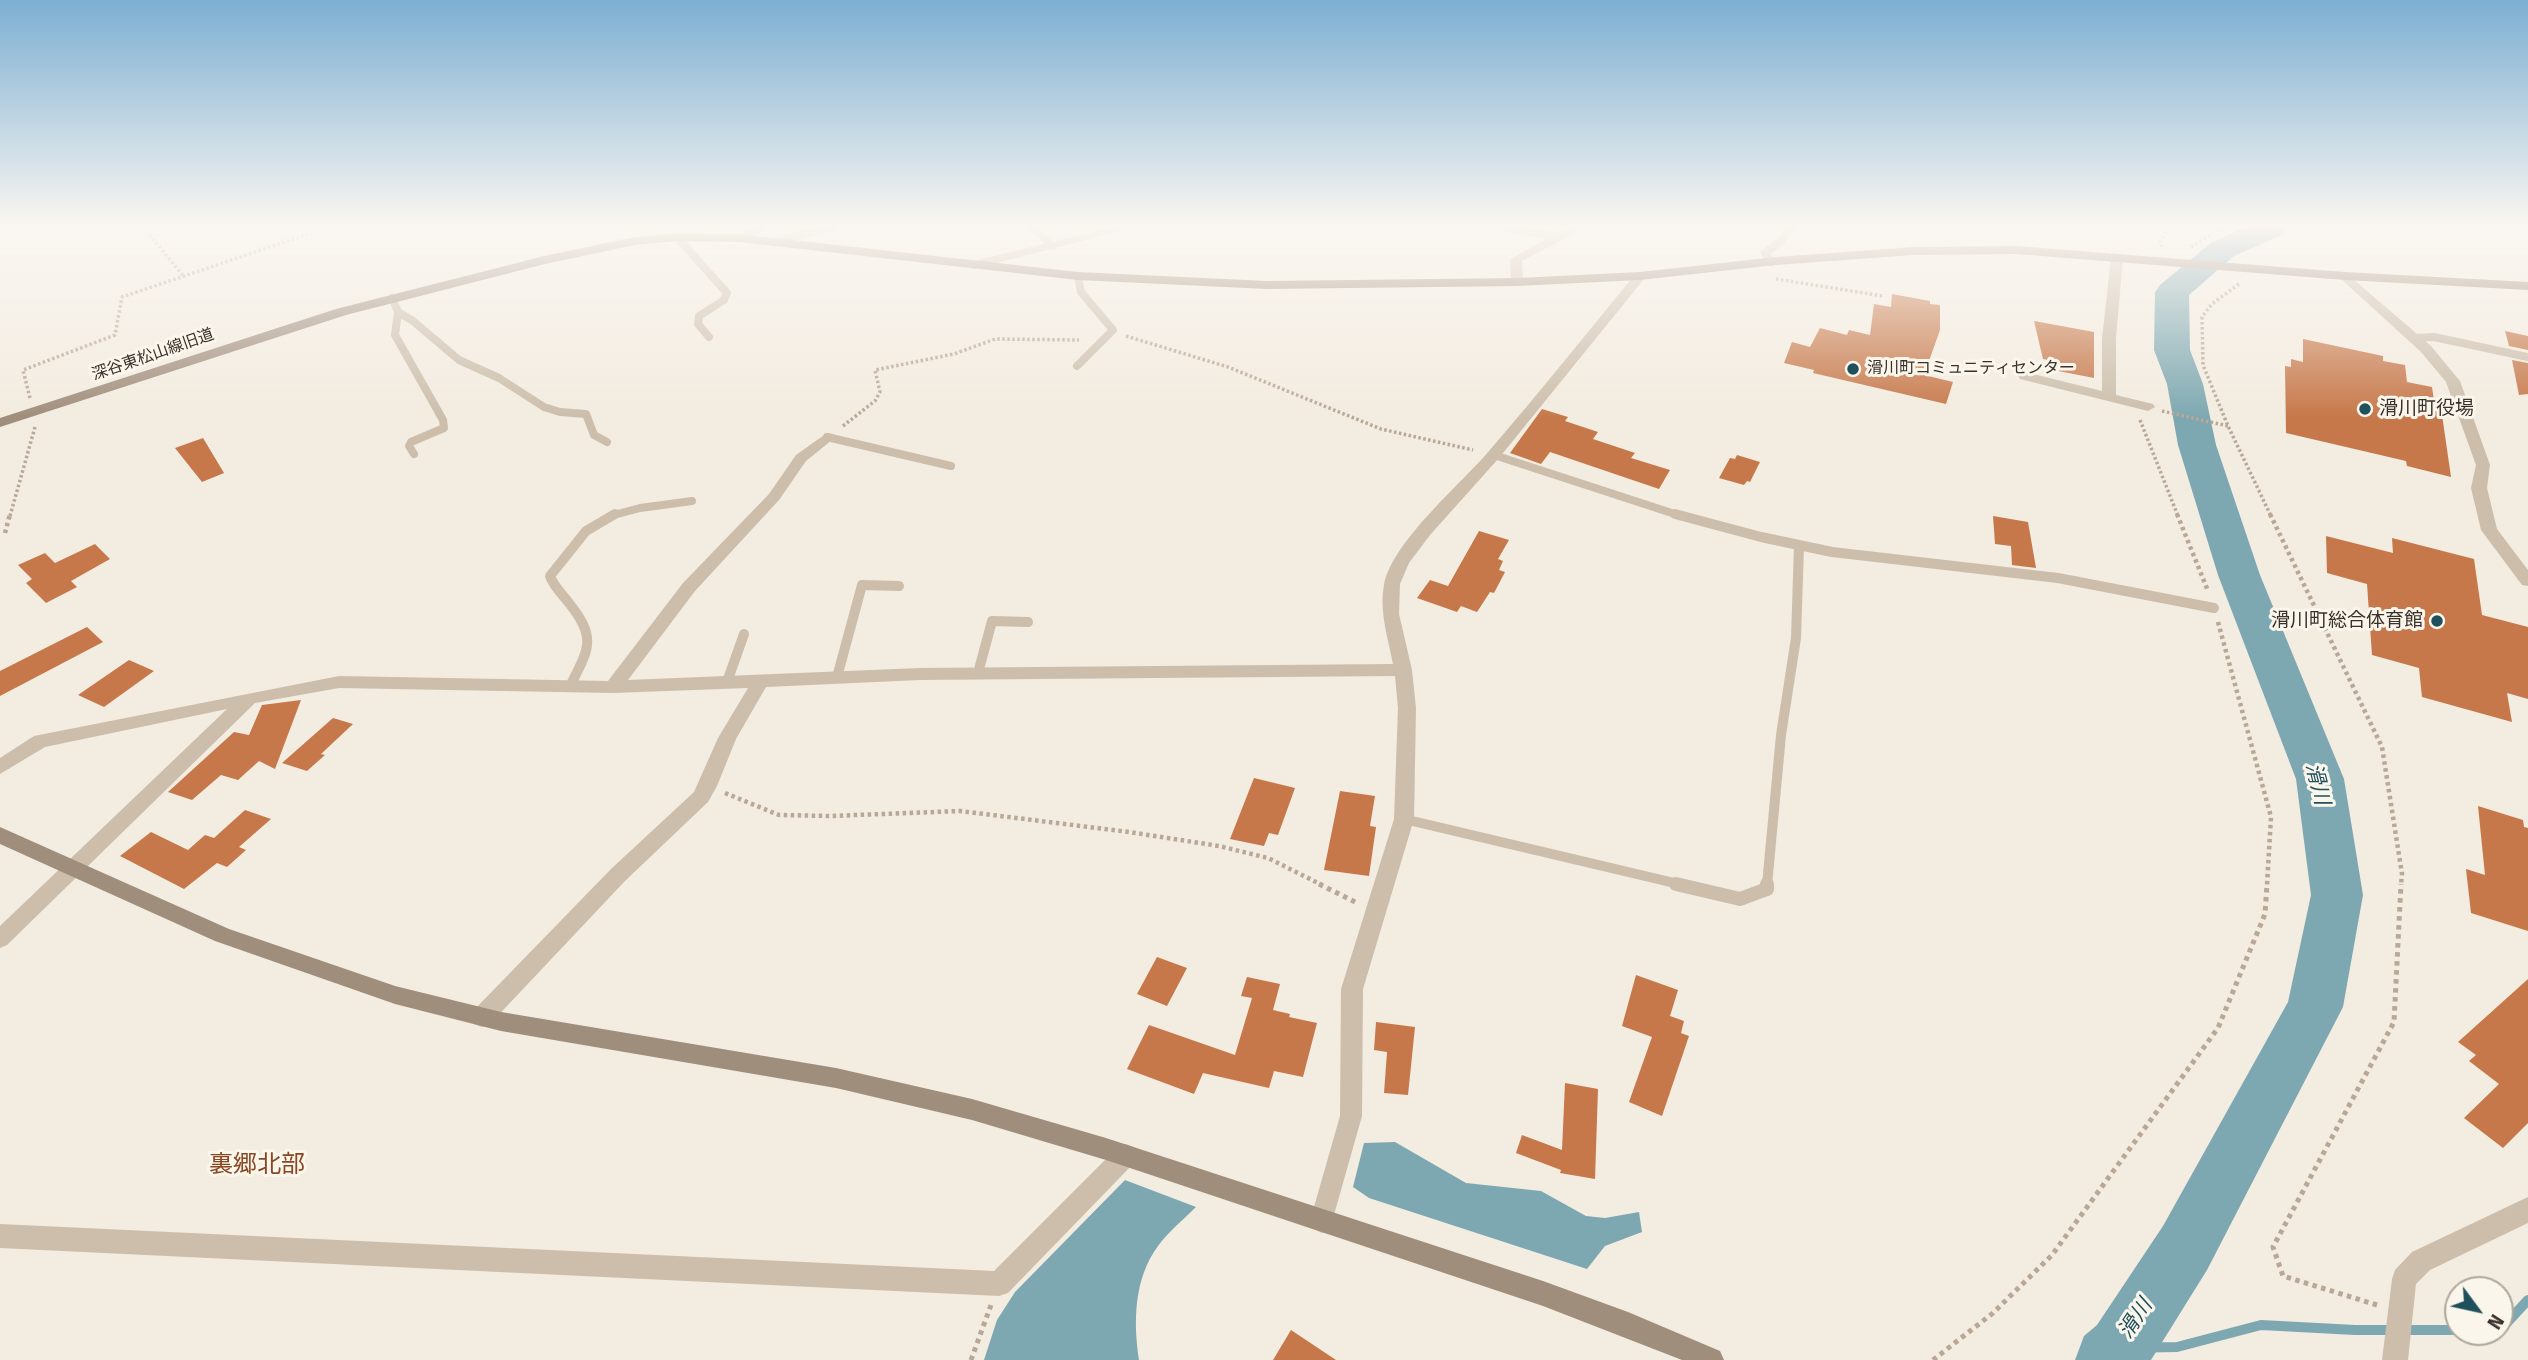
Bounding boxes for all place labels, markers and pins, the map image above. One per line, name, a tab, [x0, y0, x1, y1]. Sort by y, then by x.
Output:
place label: 滑川町コミュニティセンター	[1867, 359, 2075, 379]
marker: 滑川町コミュニティセンター	[1845, 361, 1861, 377]
place label: 滑川町役場	[2379, 398, 2474, 420]
marker: 滑川町役場	[2357, 401, 2373, 417]
place label: 滑川町総合体育館	[2271, 610, 2423, 632]
marker: 滑川町総合体育館	[2429, 613, 2445, 629]

